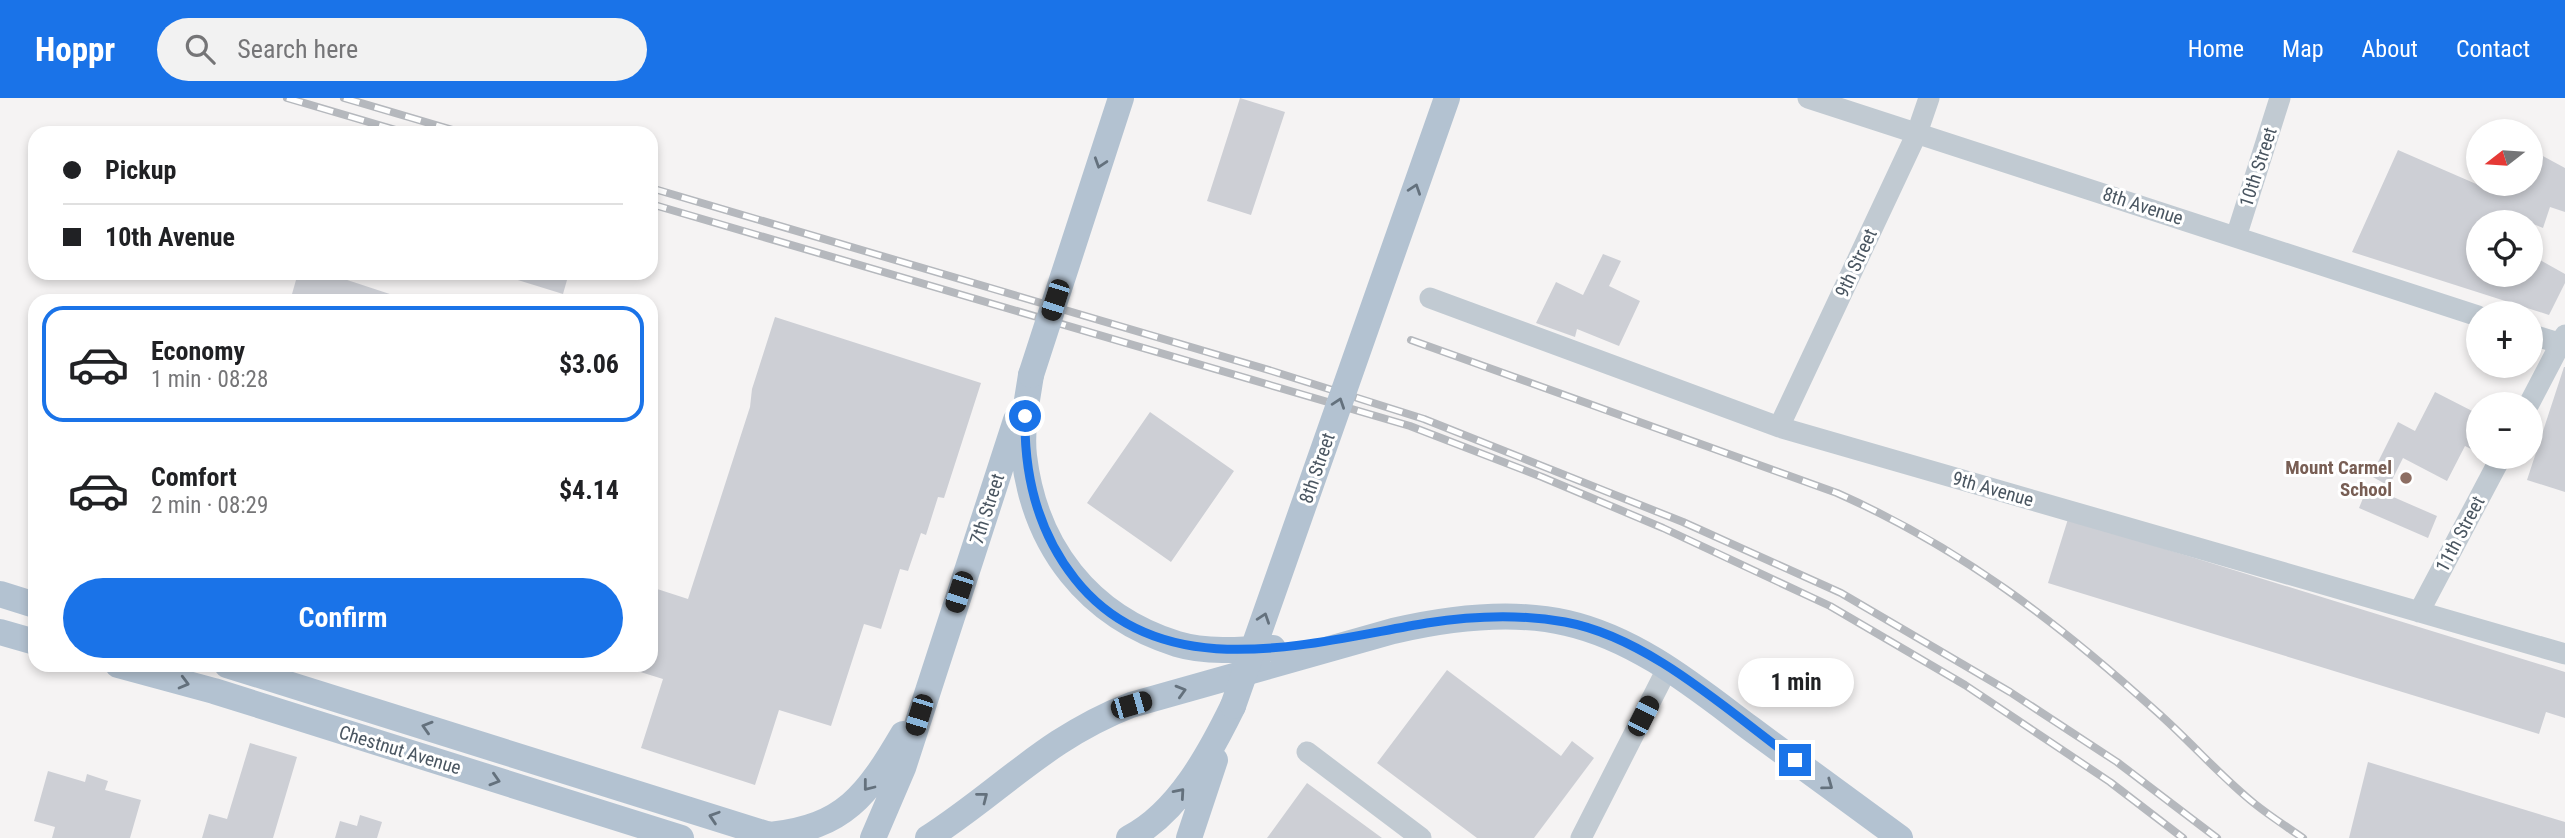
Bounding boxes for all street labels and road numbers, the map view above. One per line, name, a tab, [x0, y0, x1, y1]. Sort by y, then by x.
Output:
street label: 10th Street	[2234, 124, 2282, 210]
street label: 8th Avenue	[2100, 182, 2186, 230]
street label: 9th Street	[1830, 225, 1882, 301]
street label: 8th Street	[1294, 430, 1340, 506]
street label: 9th Avenue	[1950, 466, 2036, 512]
street label: 7th Street	[965, 471, 1009, 547]
street label: 11th Street	[2430, 492, 2490, 576]
street label: Chestnut Avenue	[336, 721, 464, 779]

